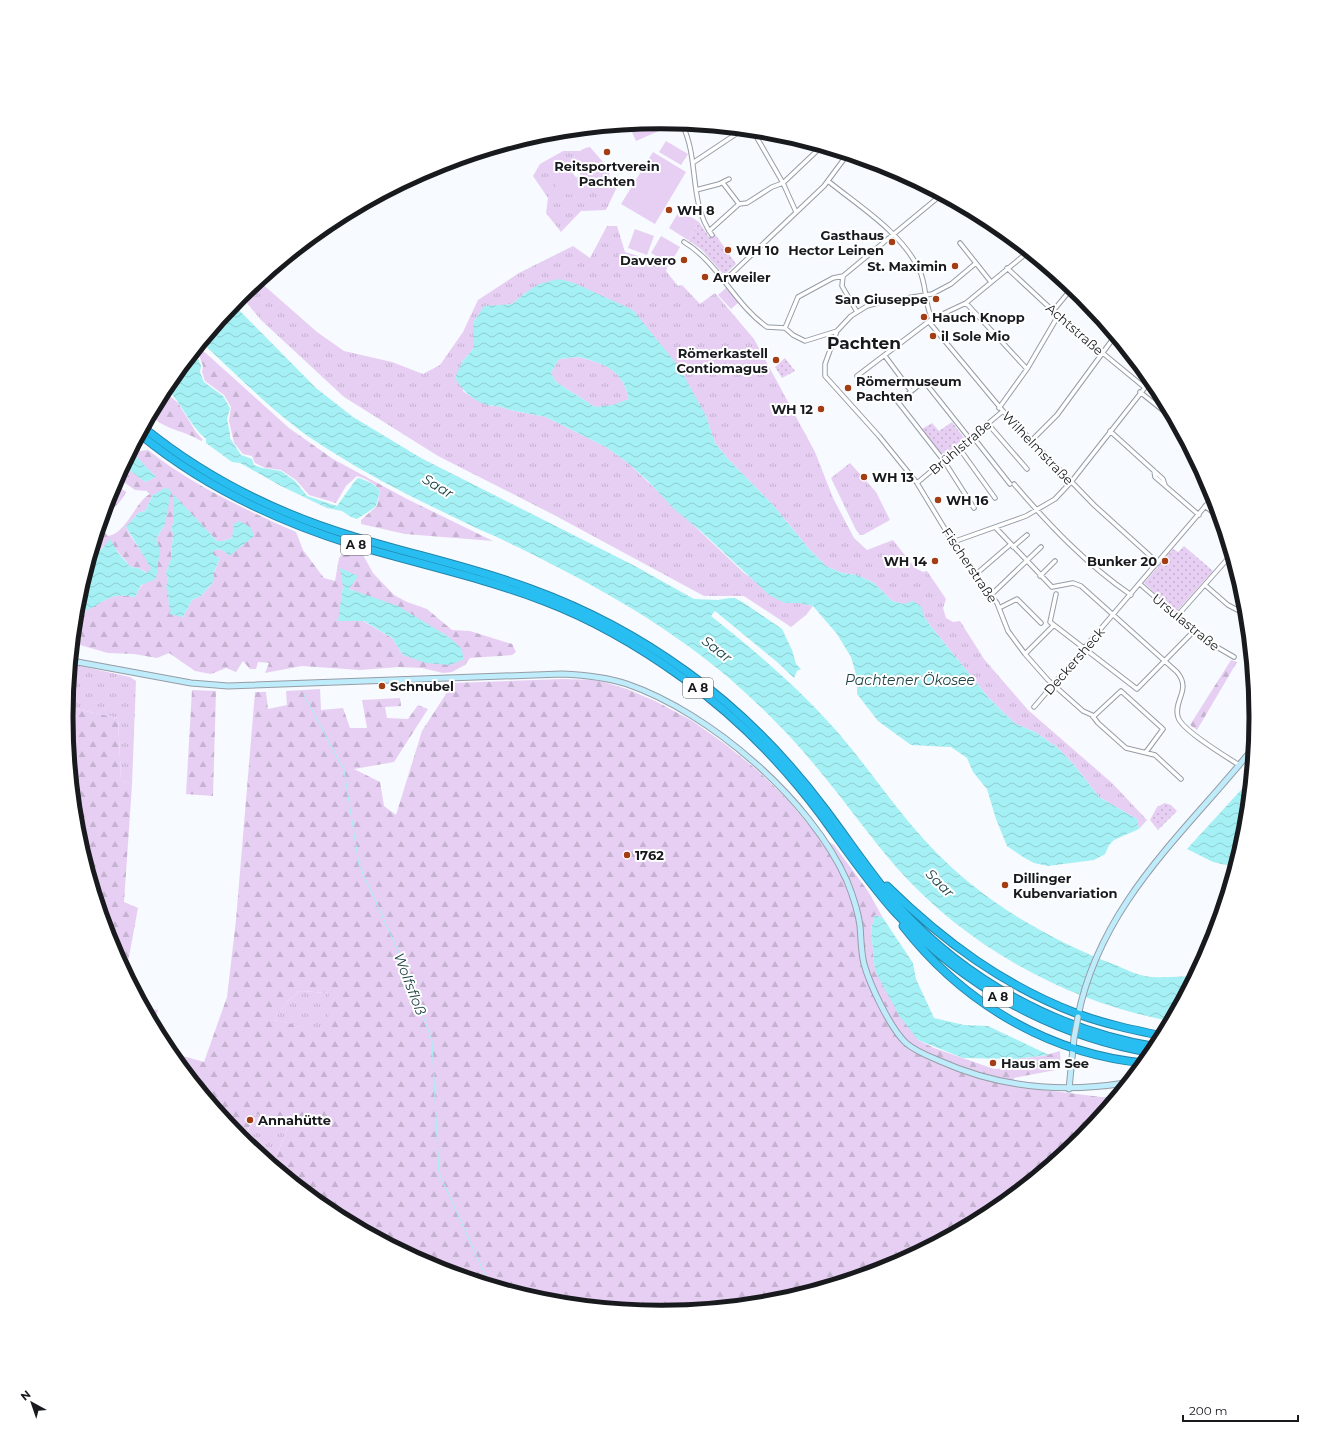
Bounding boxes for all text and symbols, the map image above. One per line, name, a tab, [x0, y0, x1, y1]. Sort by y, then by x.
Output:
marker: Reitsportverein Pachten	[602, 147, 612, 157]
place label: Reitsportverein Pachten	[554, 158, 660, 189]
place label: WH 8	[677, 202, 715, 218]
marker: WH 8	[664, 205, 674, 215]
place label: Gasthaus Hector Leinen	[788, 227, 884, 258]
marker: Gasthaus Hector Leinen	[887, 237, 897, 247]
place label: WH 10	[736, 242, 779, 258]
marker: WH 10	[723, 245, 733, 255]
place label: Davvero	[620, 252, 676, 268]
marker: Davvero	[679, 255, 689, 265]
place label: St. Maximin	[867, 258, 947, 274]
marker: St. Maximin	[950, 261, 960, 271]
place label: Arweiler	[712, 269, 771, 285]
marker: Arweiler	[700, 272, 710, 282]
place label: San Giuseppe	[835, 291, 928, 307]
marker: San Giuseppe	[931, 294, 941, 304]
street label: Achtstraße	[1043, 300, 1107, 358]
place label: Hauch Knopp	[932, 309, 1025, 325]
marker: Hauch Knopp	[919, 312, 929, 322]
place label: il Sole Mio	[941, 328, 1010, 344]
marker: il Sole Mio	[928, 331, 938, 341]
district label: Pachten	[827, 333, 901, 353]
place label: Römerkastell Contiomagus	[677, 345, 768, 376]
marker: Römerkastell Contiomagus	[771, 355, 781, 365]
place label: Römermuseum Pachten	[856, 373, 962, 404]
marker: Römermuseum Pachten	[843, 383, 853, 393]
place label: WH 12	[771, 401, 813, 417]
marker: WH 12	[816, 404, 826, 414]
street label: Wilhelmstraße	[999, 408, 1077, 488]
street label: Brühlstraße	[926, 416, 995, 478]
place label: WH 13	[872, 469, 914, 485]
water label: Saar	[419, 470, 457, 502]
marker: WH 13	[859, 472, 869, 482]
place label: WH 16	[946, 492, 989, 508]
marker: WH 16	[933, 495, 943, 505]
street label: Fischerstraße	[939, 524, 1001, 606]
road number: A 8	[341, 535, 371, 555]
place label: WH 14	[884, 553, 927, 569]
place label: Bunker 20	[1087, 553, 1157, 569]
marker: WH 14	[930, 556, 940, 566]
marker: Bunker 20	[1160, 556, 1170, 566]
street label: Ursulastraße	[1149, 590, 1223, 654]
street label: Deckersheck	[1040, 624, 1108, 698]
water label: Saar	[698, 632, 736, 667]
water label: Pachtener Ökosee	[845, 671, 975, 689]
place label: Schnubel	[390, 678, 454, 694]
road number: A 8	[683, 678, 713, 698]
marker: Schnubel	[377, 681, 387, 691]
place label: 1762	[635, 847, 664, 863]
marker: 1762	[622, 850, 632, 860]
water label: Saar	[922, 865, 958, 901]
place label: Dillinger Kubenvariation	[1013, 870, 1117, 901]
marker: Dillinger Kubenvariation	[1000, 880, 1010, 890]
water label: Wolfsfloß	[390, 950, 430, 1018]
road number: A 8	[983, 987, 1013, 1007]
place label: Haus am See	[1001, 1055, 1089, 1071]
marker: Haus am See	[988, 1058, 998, 1068]
place label: Annahütte	[257, 1112, 331, 1128]
marker: Annahütte	[245, 1115, 255, 1125]
north arrow	[12, 1383, 52, 1423]
text: N	[18, 1387, 33, 1404]
scale bar	[1183, 1397, 1298, 1423]
text: 200 m	[1189, 1403, 1228, 1418]

